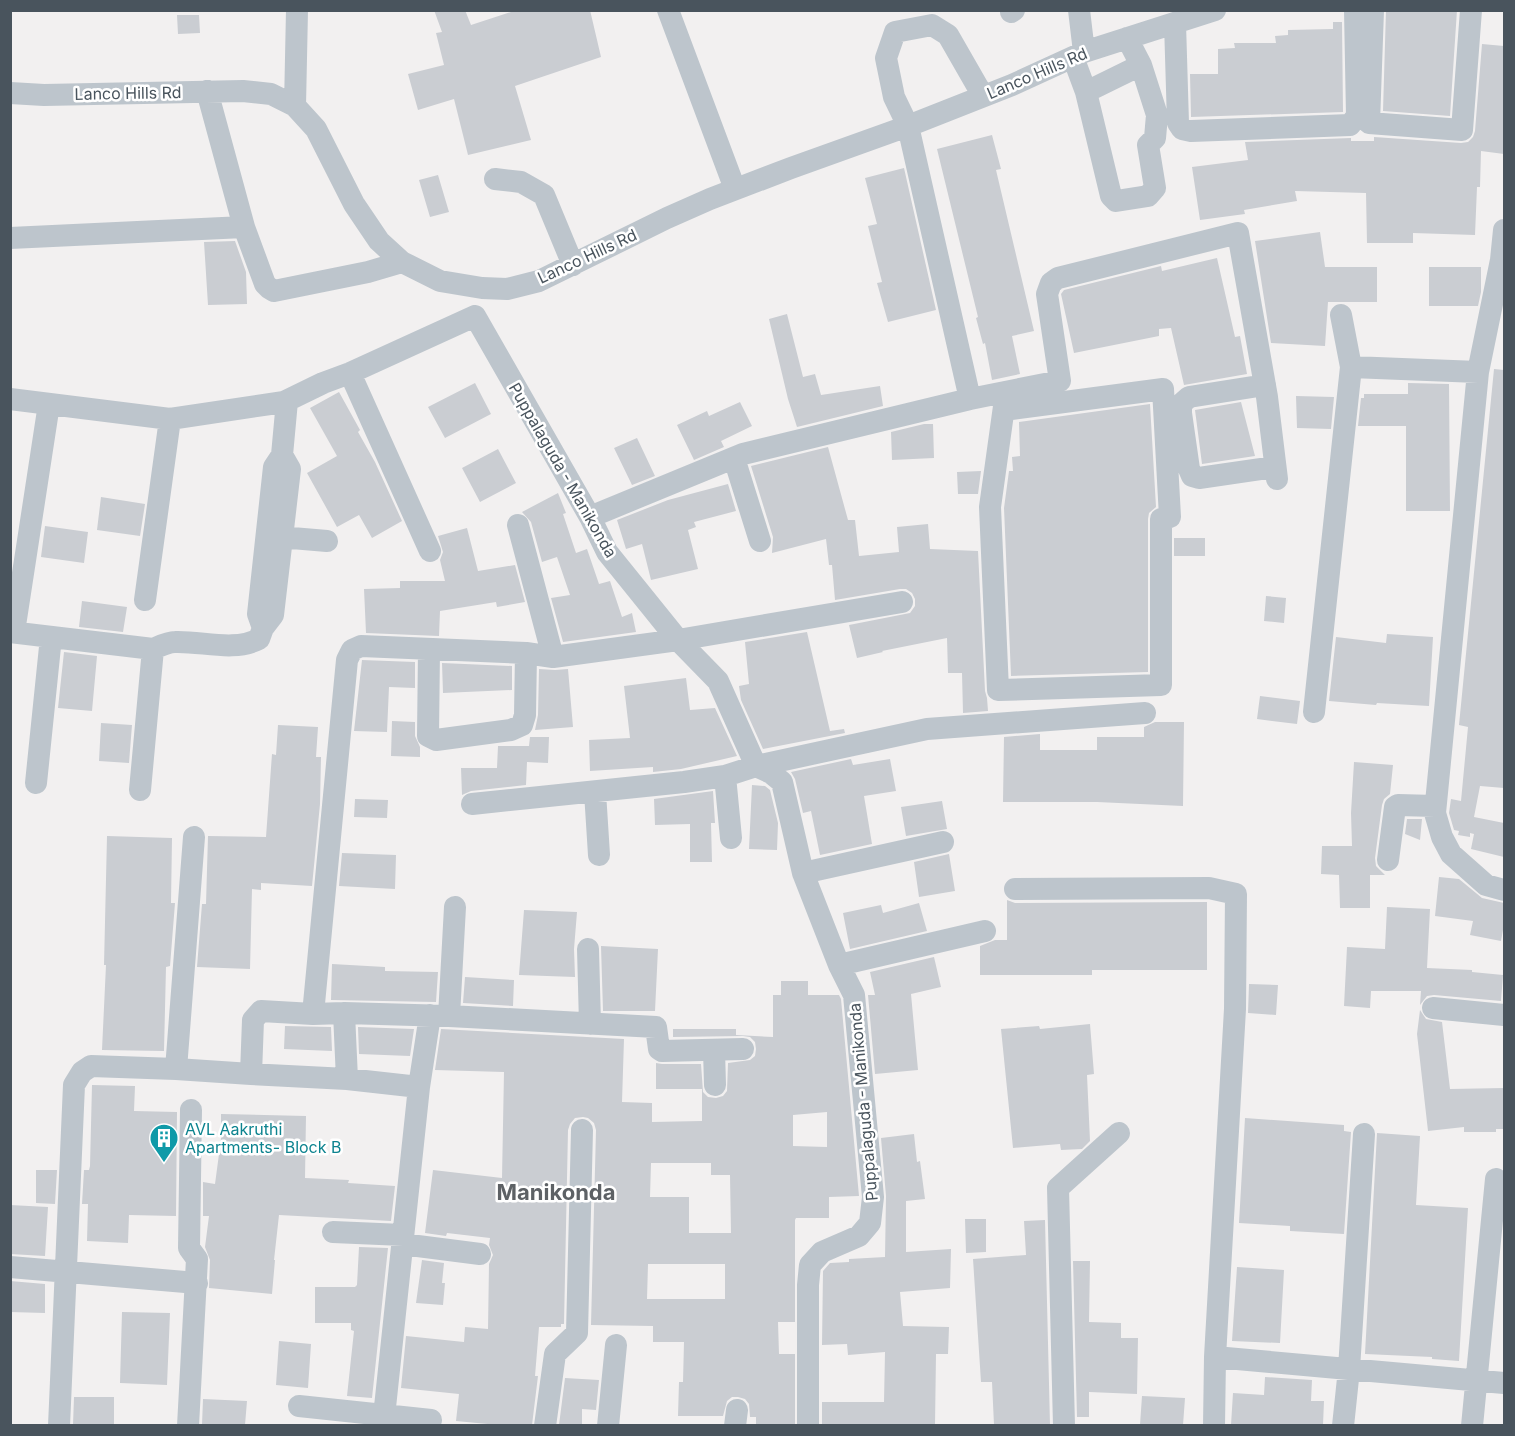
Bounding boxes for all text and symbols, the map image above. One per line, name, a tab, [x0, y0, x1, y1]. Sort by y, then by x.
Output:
street label: Lanco Hills Rd	[984, 43, 1090, 103]
street label: Lanco Hills Rd	[74, 82, 182, 104]
street label: Lanco Hills Rd	[534, 224, 640, 288]
street label: Puppalaguda - Manikonda	[505, 379, 621, 561]
street label: Puppalaguda - Manikonda	[844, 1002, 882, 1202]
place label: AVL Aakruthi Apartments- Block B	[185, 1119, 342, 1157]
building icon: AVL Aakruthi Apartments- Block B	[148, 1122, 180, 1164]
district label: Manikonda	[496, 1179, 616, 1205]

